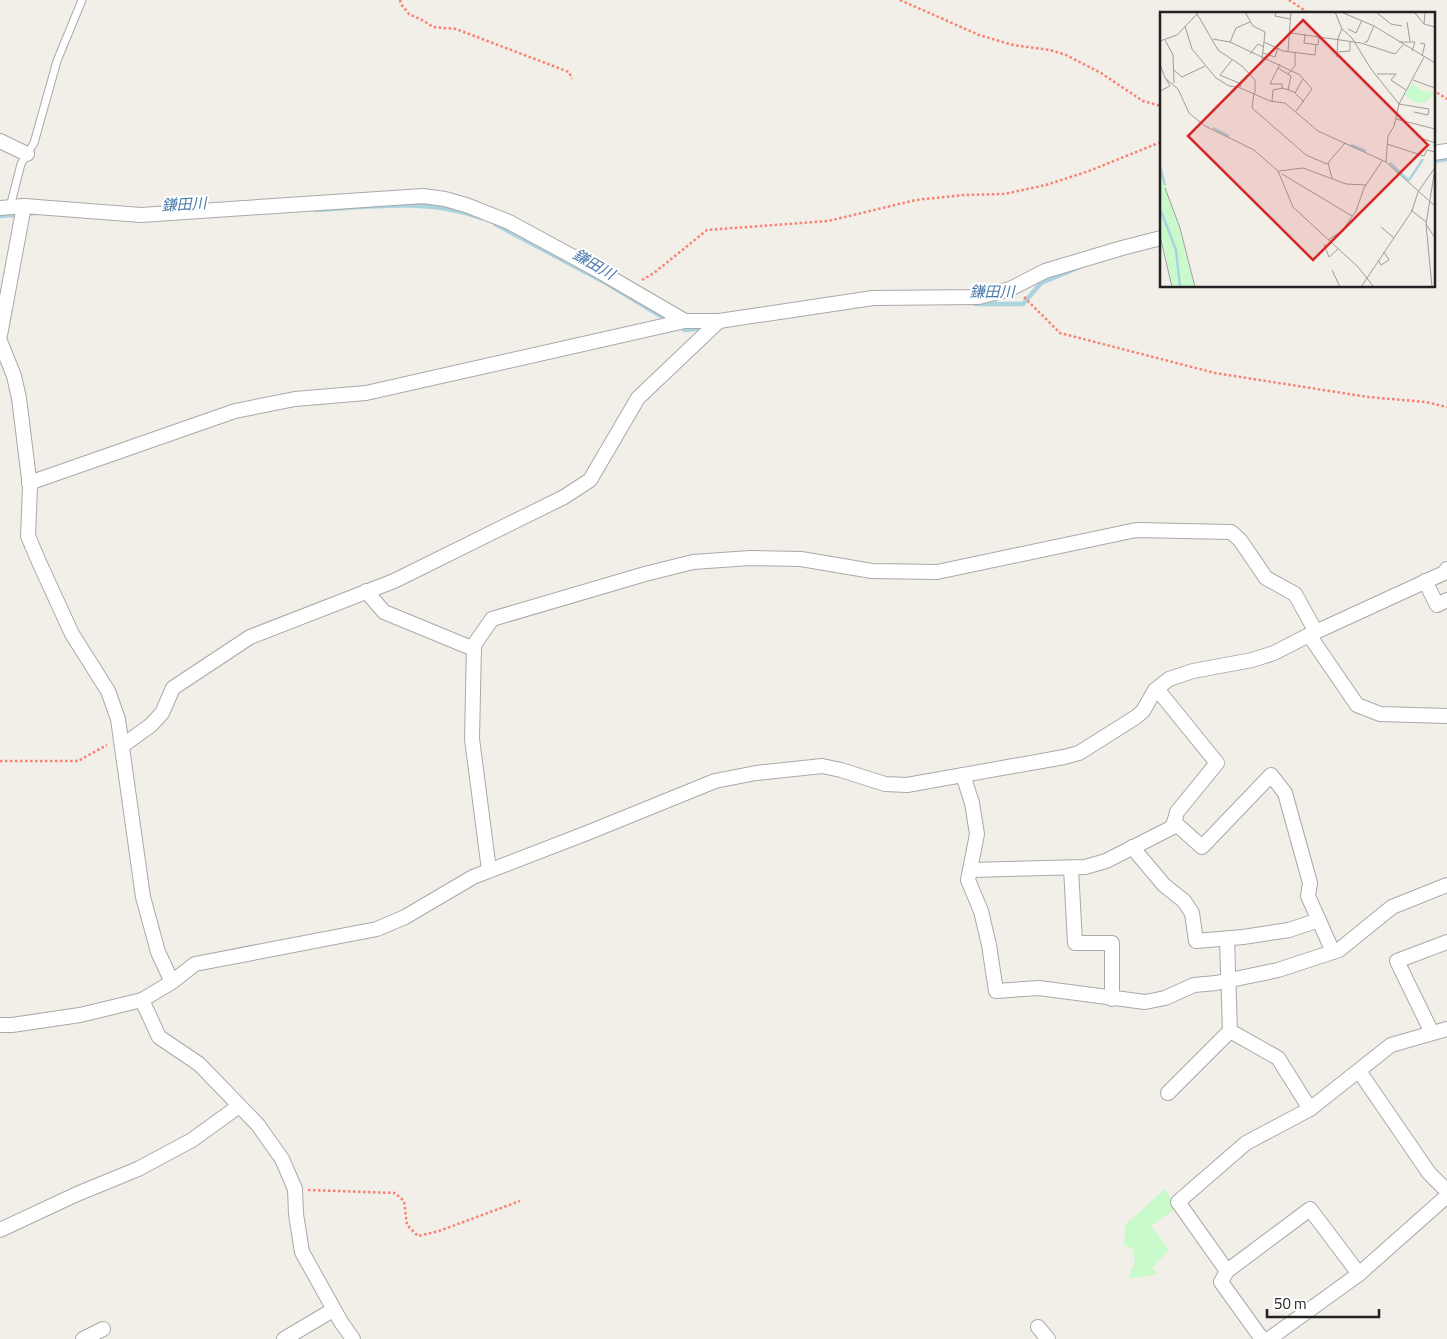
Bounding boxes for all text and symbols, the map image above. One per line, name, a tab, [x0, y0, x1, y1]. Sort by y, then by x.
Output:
inset map	[1160, 12, 1434, 288]
water label: 鎌田川	[161, 191, 209, 217]
water label: 鎌田川	[569, 243, 621, 286]
water label: 鎌田川	[969, 280, 1016, 303]
scale bar	[1267, 1286, 1380, 1318]
text: 50 m	[1274, 1292, 1307, 1315]

